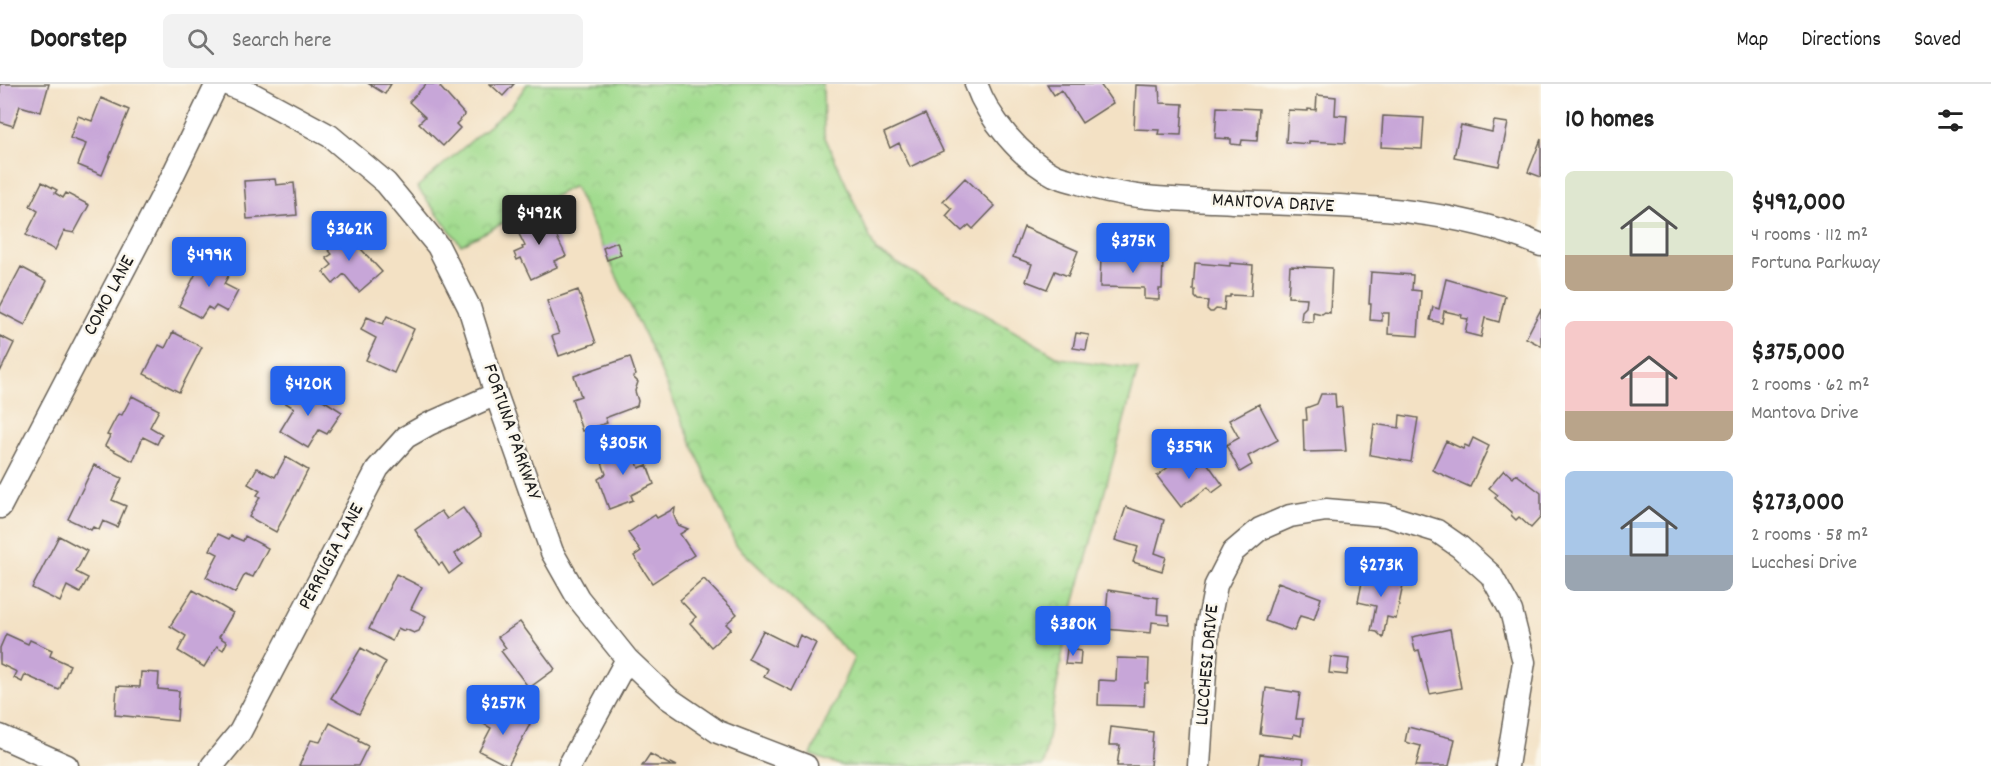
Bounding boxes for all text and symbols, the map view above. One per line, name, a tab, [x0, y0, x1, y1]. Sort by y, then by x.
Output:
search box	[163, 14, 583, 68]
text: Doorstep	[30, 21, 127, 61]
icon: search	[184, 25, 217, 58]
text: Search here	[232, 26, 332, 57]
text: Map	[1737, 26, 1768, 56]
text: Directions	[1801, 26, 1881, 56]
text: Saved	[1914, 26, 1961, 56]
text: 10 homes	[1565, 102, 1655, 139]
icon: filters	[1934, 104, 1967, 137]
text: $492,000	[1751, 185, 1846, 222]
street label: MANTOVA DRIVE	[1211, 187, 1335, 221]
pin: $492K	[497, 195, 581, 246]
icon: home	[1613, 195, 1685, 267]
text: $492K	[516, 200, 562, 228]
pin: $362K	[307, 211, 391, 262]
text: $362K	[326, 216, 372, 244]
text: 4 rooms · 112 m²	[1751, 222, 1868, 250]
pin: $375K	[1091, 223, 1175, 274]
text: $375K	[1110, 228, 1156, 256]
pin: $499K	[167, 237, 251, 288]
text: $499K	[186, 242, 232, 270]
text: Fortuna Parkway	[1751, 250, 1880, 278]
street label: COMO LANE	[77, 251, 143, 341]
text: $375,000	[1751, 335, 1845, 372]
icon: home	[1613, 345, 1685, 417]
street label: FORTUNA PARKWAY	[475, 360, 548, 504]
pin: $420K	[266, 366, 350, 417]
text: $420K	[284, 371, 332, 399]
text: 2 rooms · 62 m²	[1751, 372, 1870, 400]
text: Mantova Drive	[1751, 400, 1858, 428]
pin: $305K	[581, 425, 665, 476]
pin: $359K	[1147, 429, 1231, 480]
text: $305K	[599, 430, 647, 458]
text: $359K	[1166, 434, 1212, 462]
text: $273,000	[1751, 485, 1845, 522]
icon: home	[1613, 495, 1685, 567]
street label: PERRUGIA LANE	[292, 499, 372, 615]
text: 2 rooms · 58 m²	[1751, 522, 1868, 550]
pin: $273K	[1339, 547, 1423, 598]
text: Lucchesi Drive	[1751, 550, 1857, 578]
text: $273K	[1359, 552, 1403, 580]
street label: LUCCHESI DRIVE	[1189, 603, 1227, 727]
pin: $380K	[1031, 606, 1115, 657]
text: $380K	[1049, 611, 1097, 639]
pin: $257K	[461, 685, 545, 736]
text: $257K	[480, 690, 526, 718]

